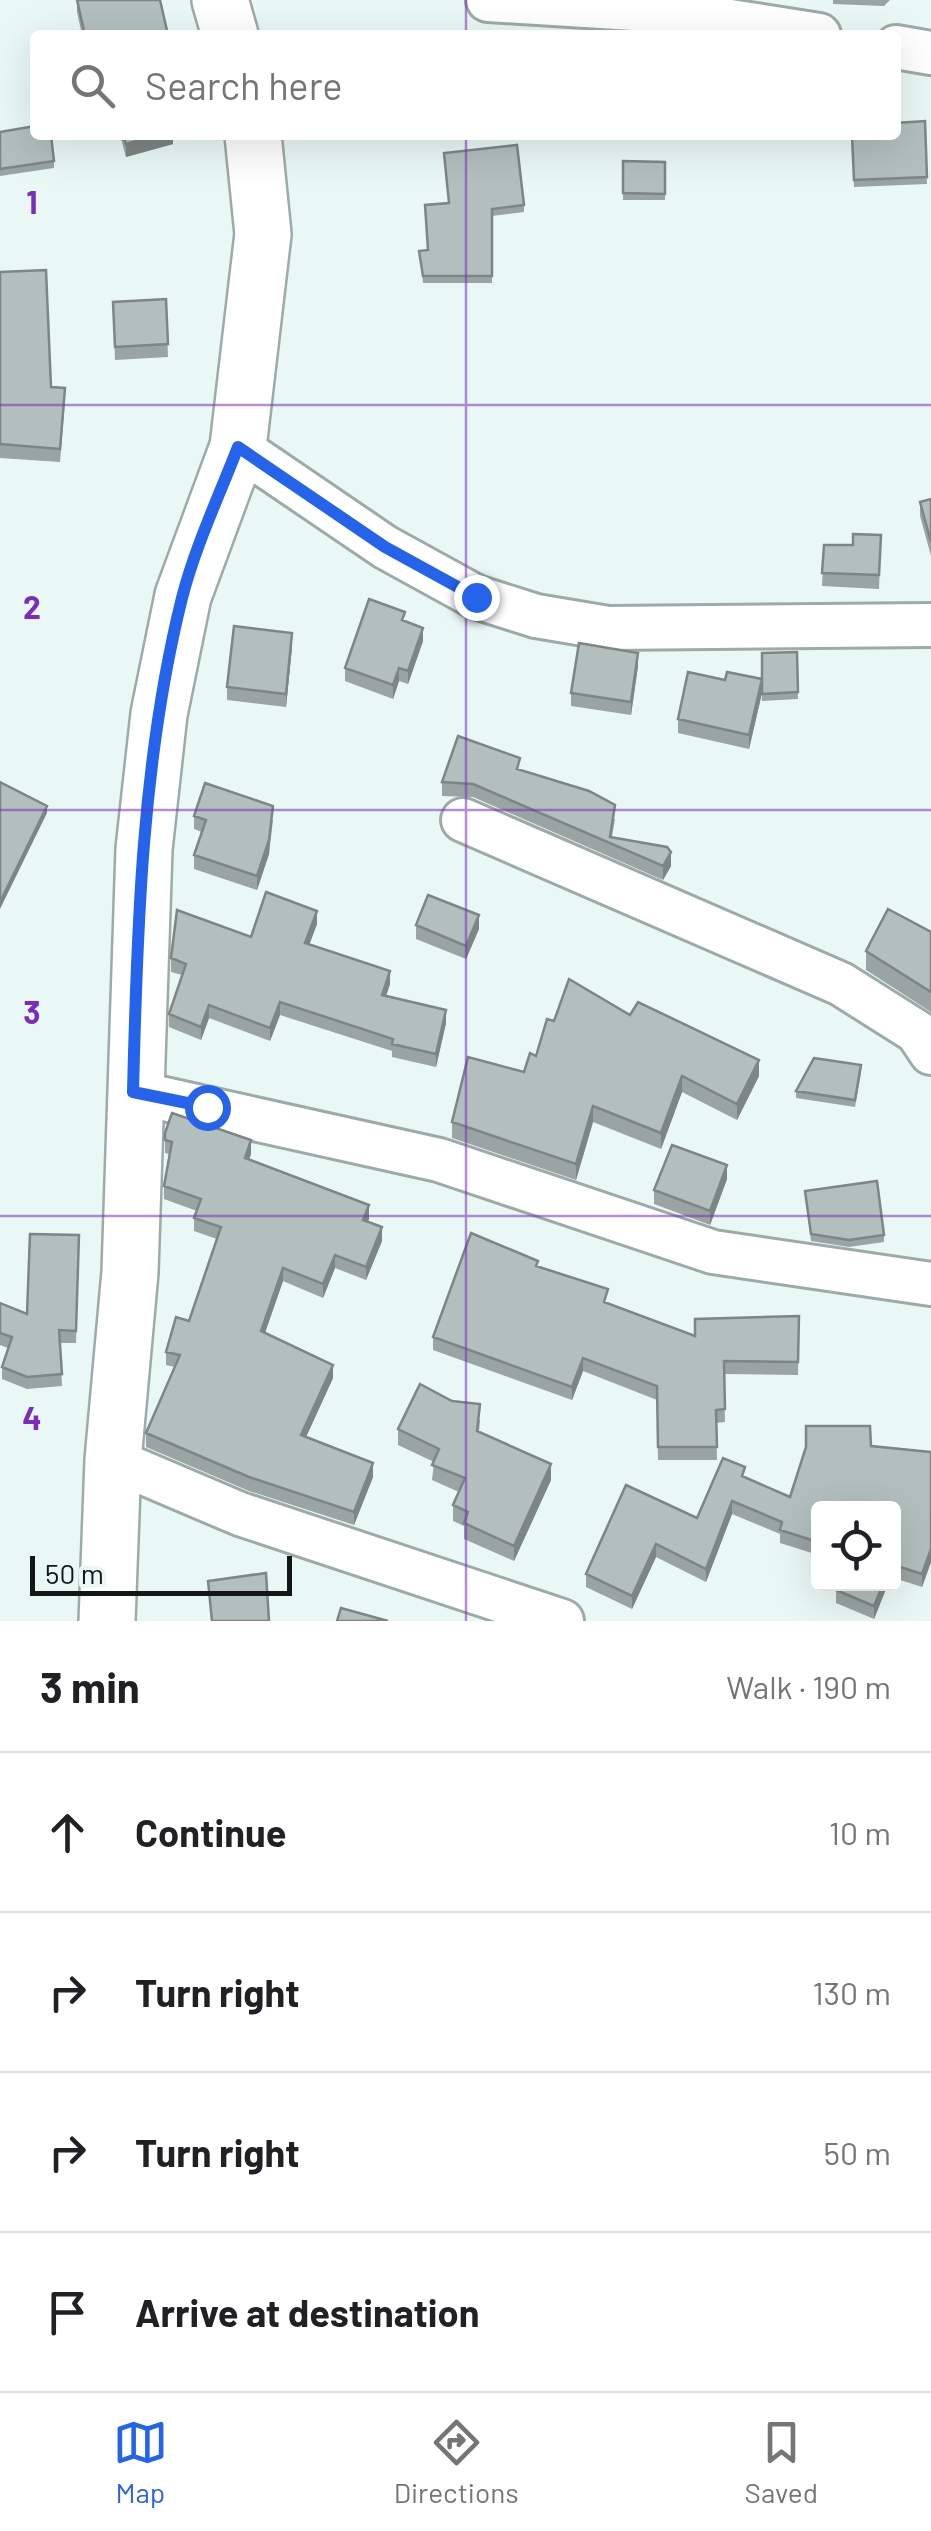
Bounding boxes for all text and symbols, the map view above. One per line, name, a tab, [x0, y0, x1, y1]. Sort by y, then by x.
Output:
search box	[30, 30, 901, 140]
icon: search	[65, 58, 120, 113]
text: Search here	[145, 62, 343, 108]
text: 1	[26, 182, 38, 220]
route end	[454, 575, 500, 621]
text: 2	[23, 587, 41, 625]
text: 3	[23, 992, 41, 1030]
route start	[185, 1085, 231, 1131]
text: 4	[22, 1398, 42, 1436]
map controls	[811, 1501, 901, 1591]
button: locate	[811, 1501, 901, 1591]
scale bar	[30, 1551, 292, 1596]
text: 50 m	[45, 1556, 104, 1590]
text: 3 min	[40, 1661, 140, 1711]
text: Walk · 190 m	[726, 1667, 891, 1705]
icon: ahead	[40, 1805, 95, 1860]
text: Continue	[135, 1809, 286, 1855]
text: 10 m	[829, 1813, 891, 1851]
icon: right	[40, 1965, 95, 2020]
text: Turn right	[135, 1969, 300, 2015]
text: 130 m	[812, 1973, 891, 2011]
icon: right	[40, 2125, 95, 2180]
text: Turn right	[135, 2129, 300, 2175]
text: 50 m	[824, 2133, 891, 2171]
icon: arrive	[40, 2285, 95, 2340]
text: Arrive at destination	[135, 2289, 480, 2335]
tab: Map	[113, 2415, 168, 2509]
tab: Directions	[394, 2415, 519, 2509]
tab: Saved	[745, 2415, 818, 2509]

